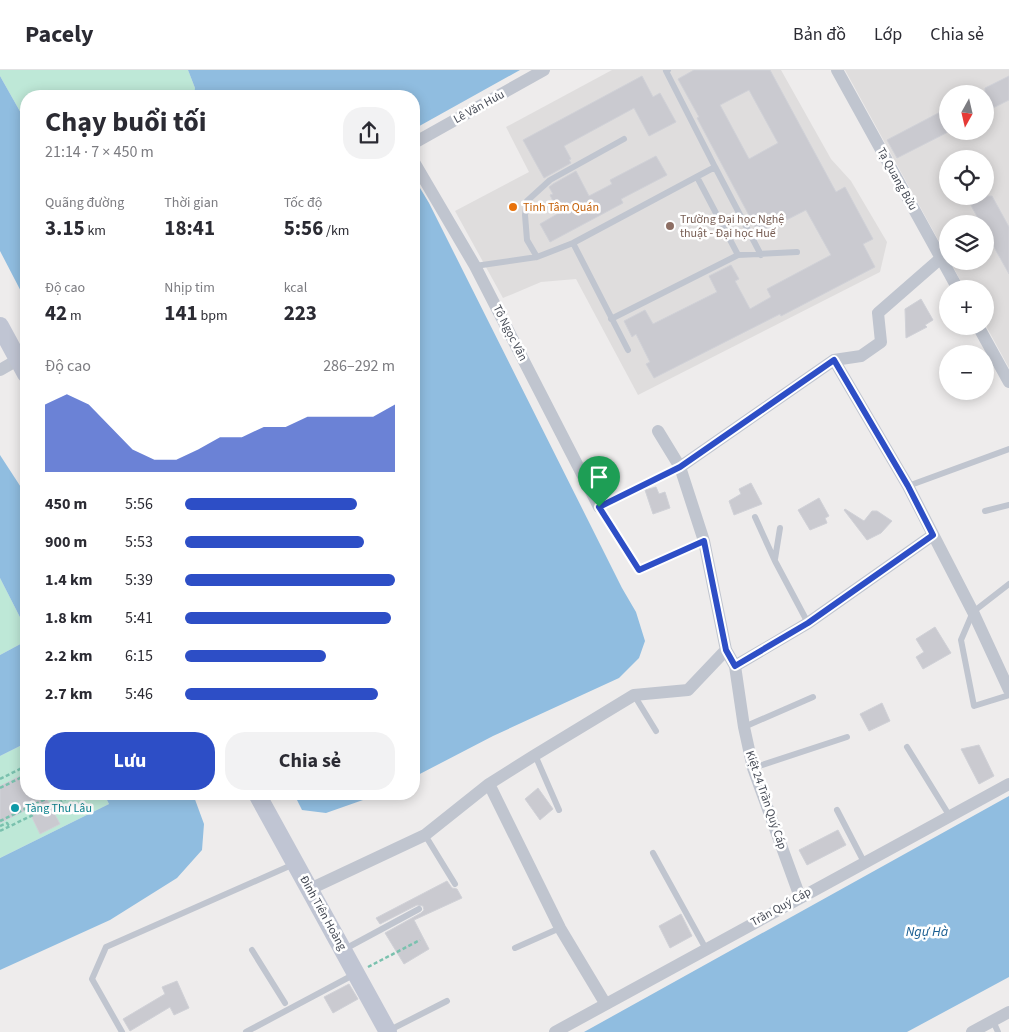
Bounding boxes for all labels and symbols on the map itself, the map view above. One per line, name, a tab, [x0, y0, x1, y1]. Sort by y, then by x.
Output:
north arrow	[939, 85, 994, 140]
street label: Lê Văn Hưu	[450, 86, 508, 128]
street label: Tạ Quang Bửu	[873, 144, 921, 214]
place label: Tinh Tâm Quán	[523, 199, 599, 216]
marker: Tinh Tâm Quán	[507, 201, 519, 213]
place label: Trường Đại học Nghệ thuật - Đại học Huế	[680, 211, 784, 242]
marker: Trường Đại học Nghệ thuật - Đại học Huế	[664, 220, 676, 232]
street label: Tô Ngọc Vân	[489, 302, 531, 364]
pin	[578, 456, 620, 507]
street label: Kiệt 24 Trần Quý Cáp	[741, 748, 791, 852]
place label: Tàng Thư Lâu	[25, 800, 92, 817]
marker: Tàng Thư Lâu	[9, 802, 21, 814]
street label: Đinh Tiên Hoàng	[295, 873, 351, 953]
street label: Trần Quý Cáp	[748, 883, 815, 931]
water label: Ngự Hà	[906, 922, 949, 942]

